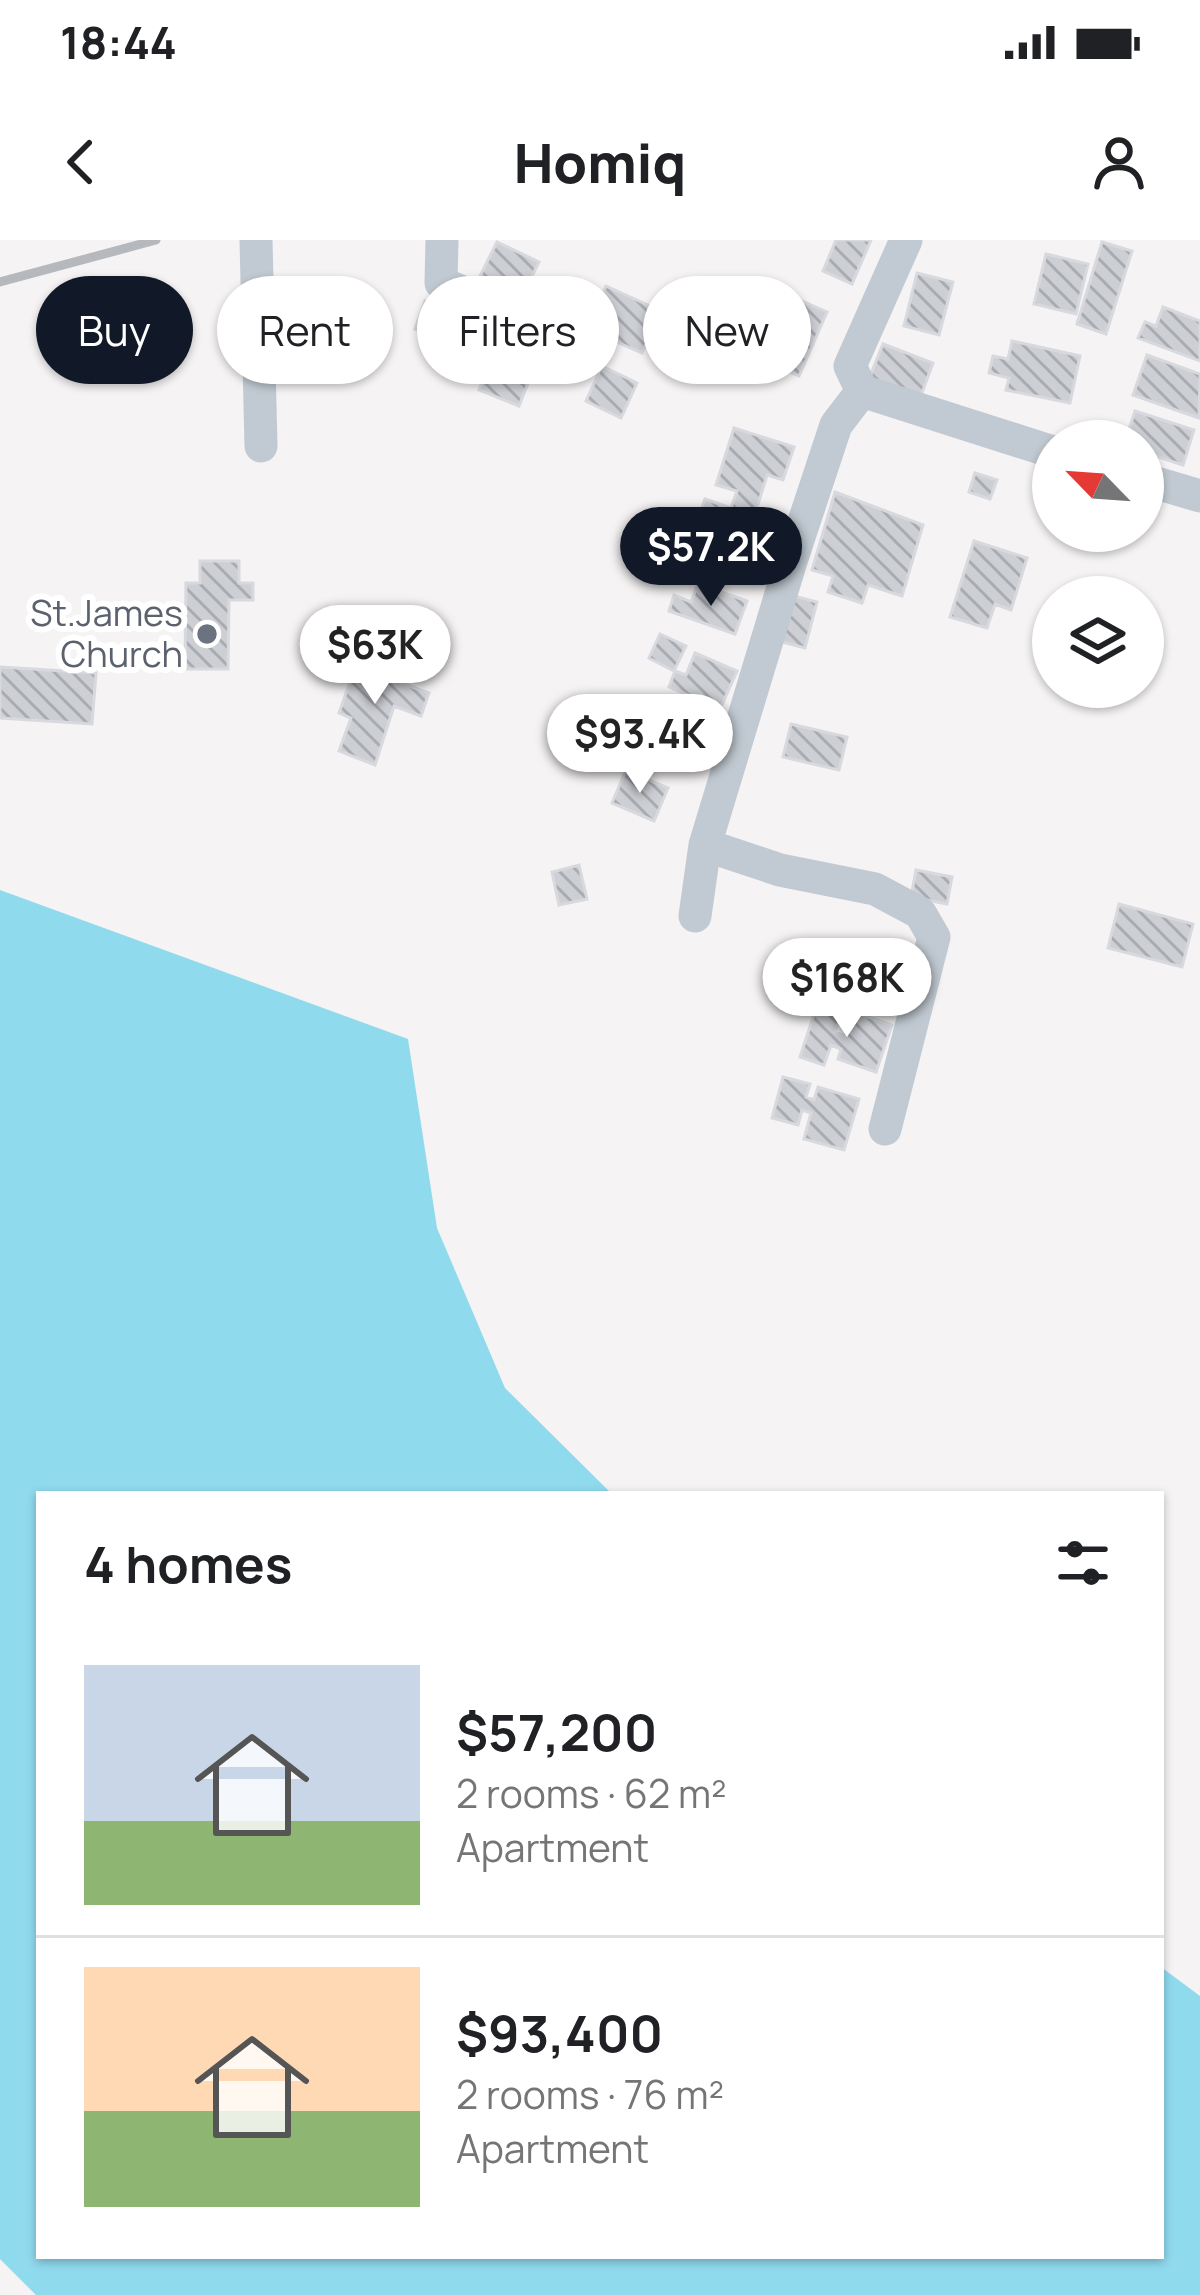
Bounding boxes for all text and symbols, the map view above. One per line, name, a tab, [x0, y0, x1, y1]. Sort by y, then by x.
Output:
text: 18:44	[60, 11, 177, 73]
text: Homiq	[514, 125, 686, 199]
icon: back	[48, 129, 114, 195]
icon: person	[1086, 129, 1152, 195]
chip: Buy	[36, 276, 193, 384]
chip: Rent	[217, 276, 393, 384]
chip: Filters	[417, 276, 619, 384]
chip: New	[643, 276, 811, 384]
north arrow	[1032, 420, 1164, 552]
map controls	[1032, 420, 1164, 708]
pin: $57.2K	[613, 507, 809, 609]
text: $57.2K	[647, 519, 775, 573]
button: layers	[1032, 576, 1164, 708]
place label: St.James Church	[30, 588, 183, 678]
pin: $63K	[304, 605, 446, 707]
text: $63K	[327, 617, 423, 671]
marker: St.James Church	[194, 621, 220, 647]
pin: $93.4K	[542, 694, 738, 796]
text: $93.4K	[574, 706, 706, 760]
pin: $168K	[763, 938, 931, 1040]
text: $168K	[790, 950, 904, 1004]
text: 4 homes	[84, 1529, 292, 1598]
icon: filters	[1050, 1530, 1116, 1596]
text: $57,200	[456, 1697, 657, 1766]
icon: home	[180, 1713, 324, 1857]
text: 2 rooms · 62 m²	[456, 1766, 727, 1820]
text: Apartment	[456, 1820, 649, 1874]
text: $93,400	[456, 1998, 663, 2067]
icon: home	[180, 2015, 324, 2159]
text: 2 rooms · 76 m²	[456, 2067, 724, 2121]
text: Apartment	[456, 2121, 649, 2175]

